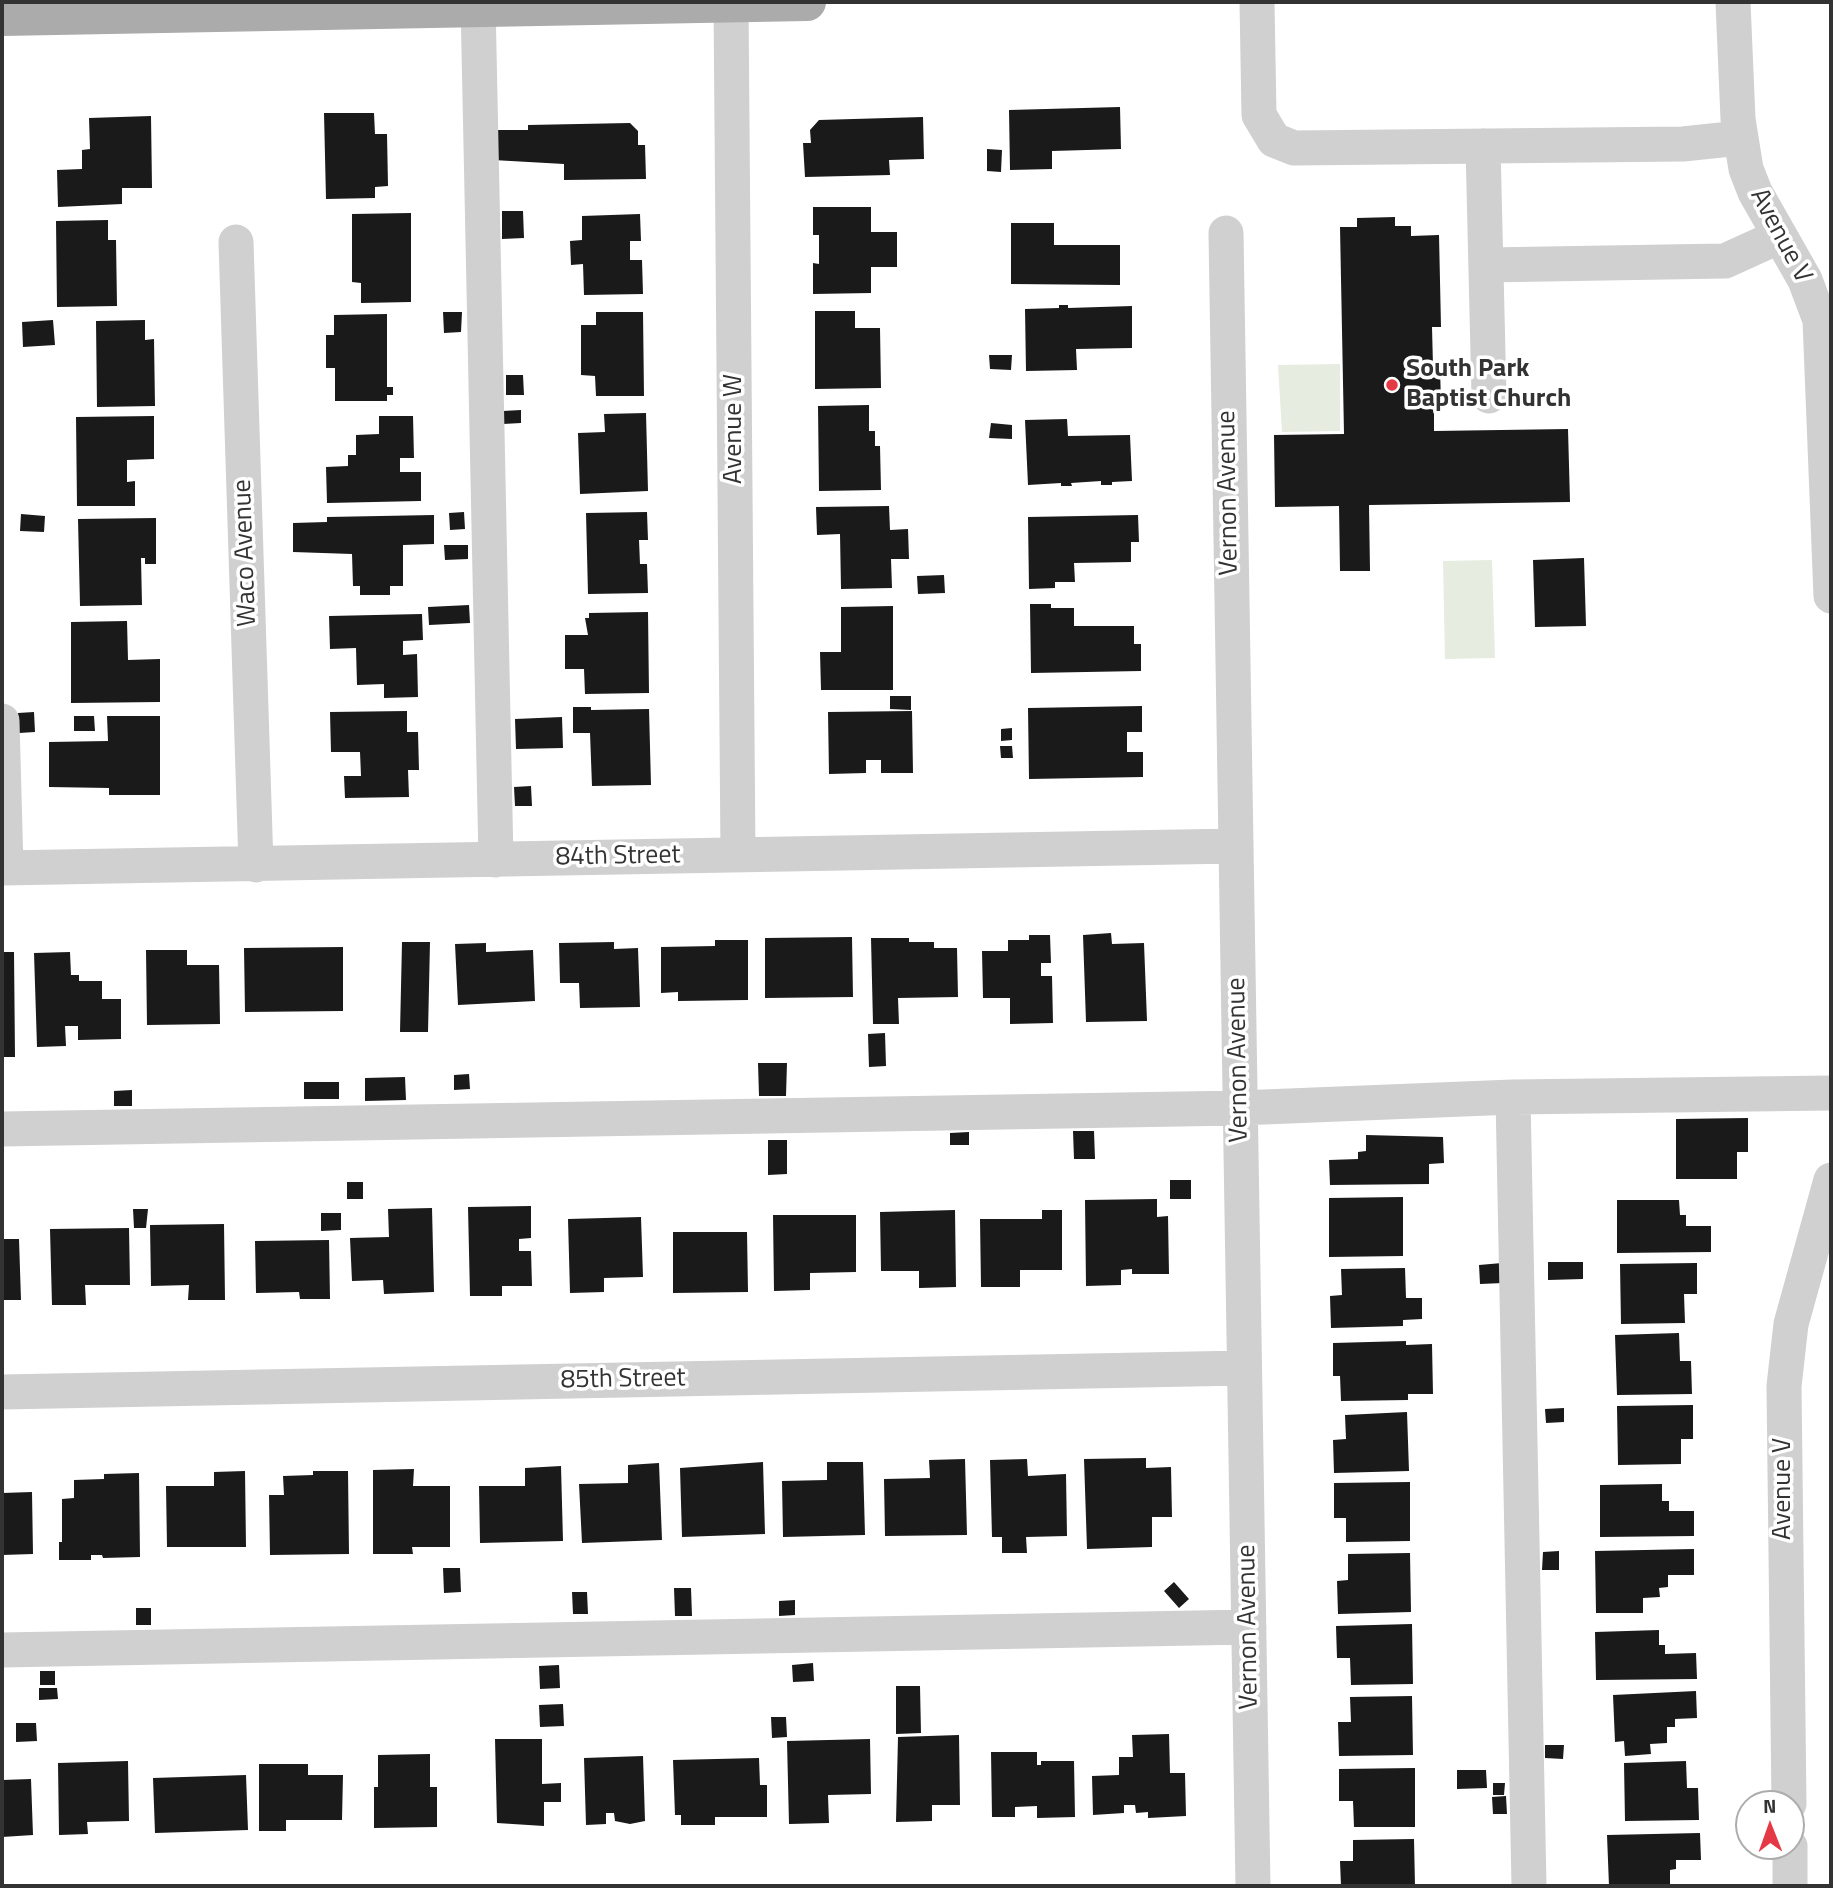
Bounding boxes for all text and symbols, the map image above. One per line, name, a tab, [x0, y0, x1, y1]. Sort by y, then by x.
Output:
street label: Avenue V	[1742, 184, 1818, 288]
place label: South Park Baptist Church	[1406, 354, 1571, 416]
street label: Avenue W	[719, 374, 751, 484]
marker: South Park Baptist Church	[1384, 377, 1400, 393]
street label: Vernon Avenue	[1212, 410, 1246, 576]
street label: Waco Avenue	[228, 479, 264, 627]
street label: 84th Street	[555, 840, 681, 874]
street label: Vernon Avenue	[1222, 977, 1256, 1143]
street label: 85th Street	[560, 1363, 686, 1397]
street label: Avenue V	[1768, 1438, 1800, 1540]
street label: Vernon Avenue	[1232, 1544, 1266, 1710]
north arrow	[1735, 1790, 1805, 1860]
text: N	[1763, 1791, 1776, 1820]

